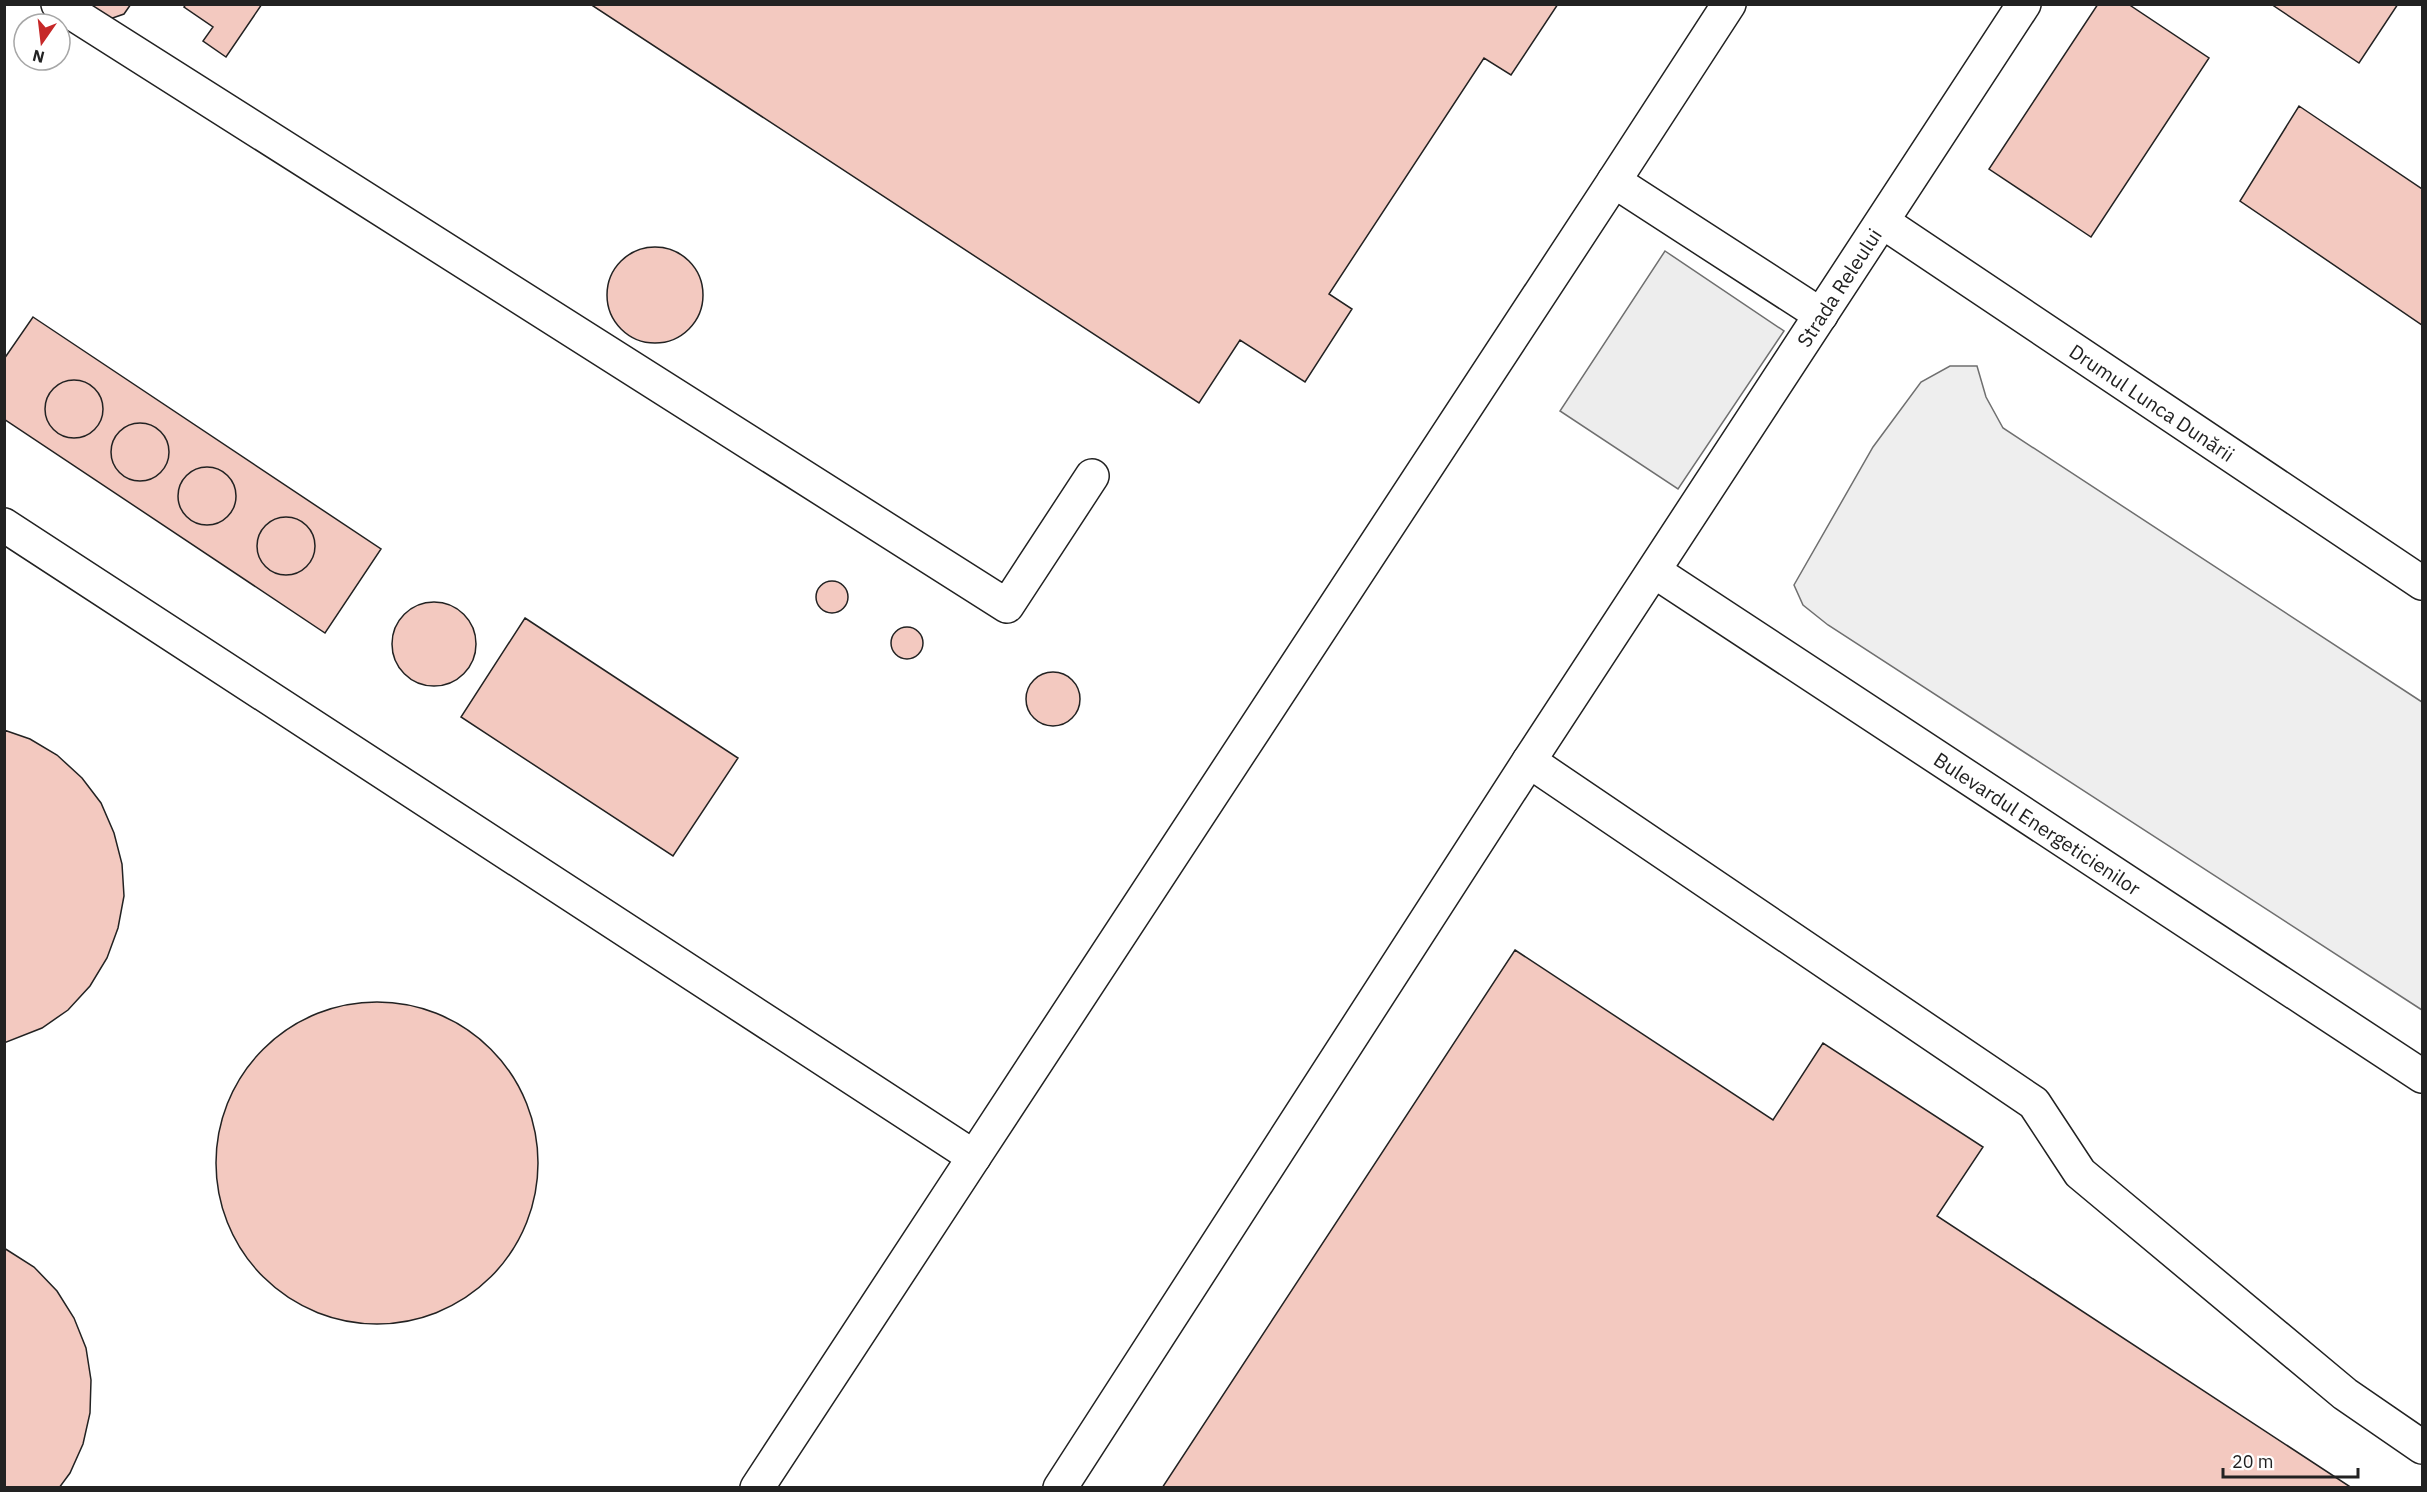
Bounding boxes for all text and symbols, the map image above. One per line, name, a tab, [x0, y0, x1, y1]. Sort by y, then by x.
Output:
north arrow	[12, 12, 72, 72]
text: N	[30, 45, 46, 68]
street label: Strada Releului	[1790, 223, 1887, 352]
street label: Drumul Lunca Dunării	[2064, 337, 2240, 467]
street label: Bulevardul Energeticienilor	[1929, 745, 2146, 901]
scale bar	[2223, 1441, 2358, 1479]
text: 20 m	[2232, 1450, 2274, 1473]

